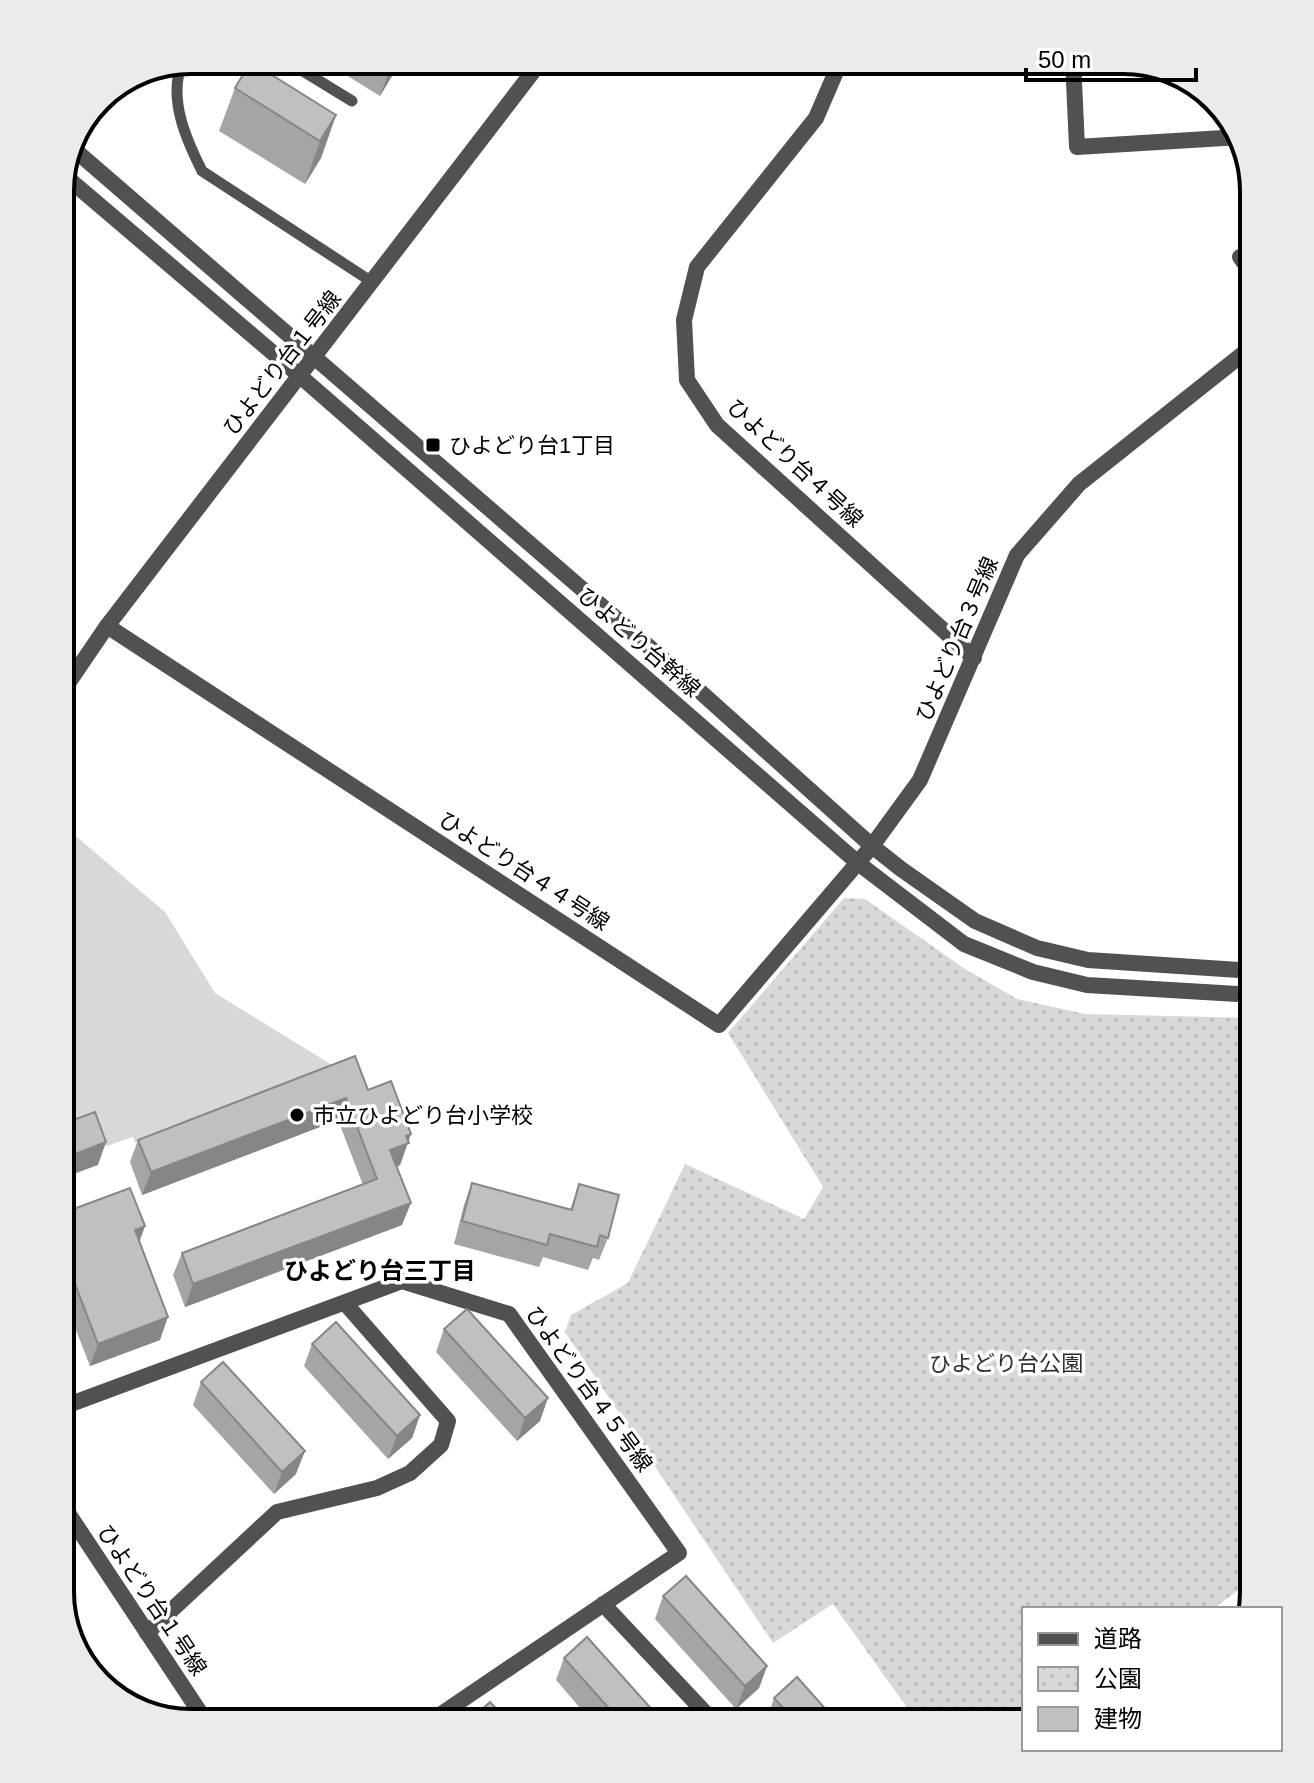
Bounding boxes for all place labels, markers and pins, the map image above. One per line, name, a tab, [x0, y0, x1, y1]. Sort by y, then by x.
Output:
place label: ひよどり台1丁目	[449, 433, 615, 458]
marker: ひよどり台1丁目	[424, 436, 442, 454]
place label: 市立ひよどり台小学校	[313, 1103, 533, 1128]
marker: 市立ひよどり台小学校	[288, 1106, 306, 1124]

